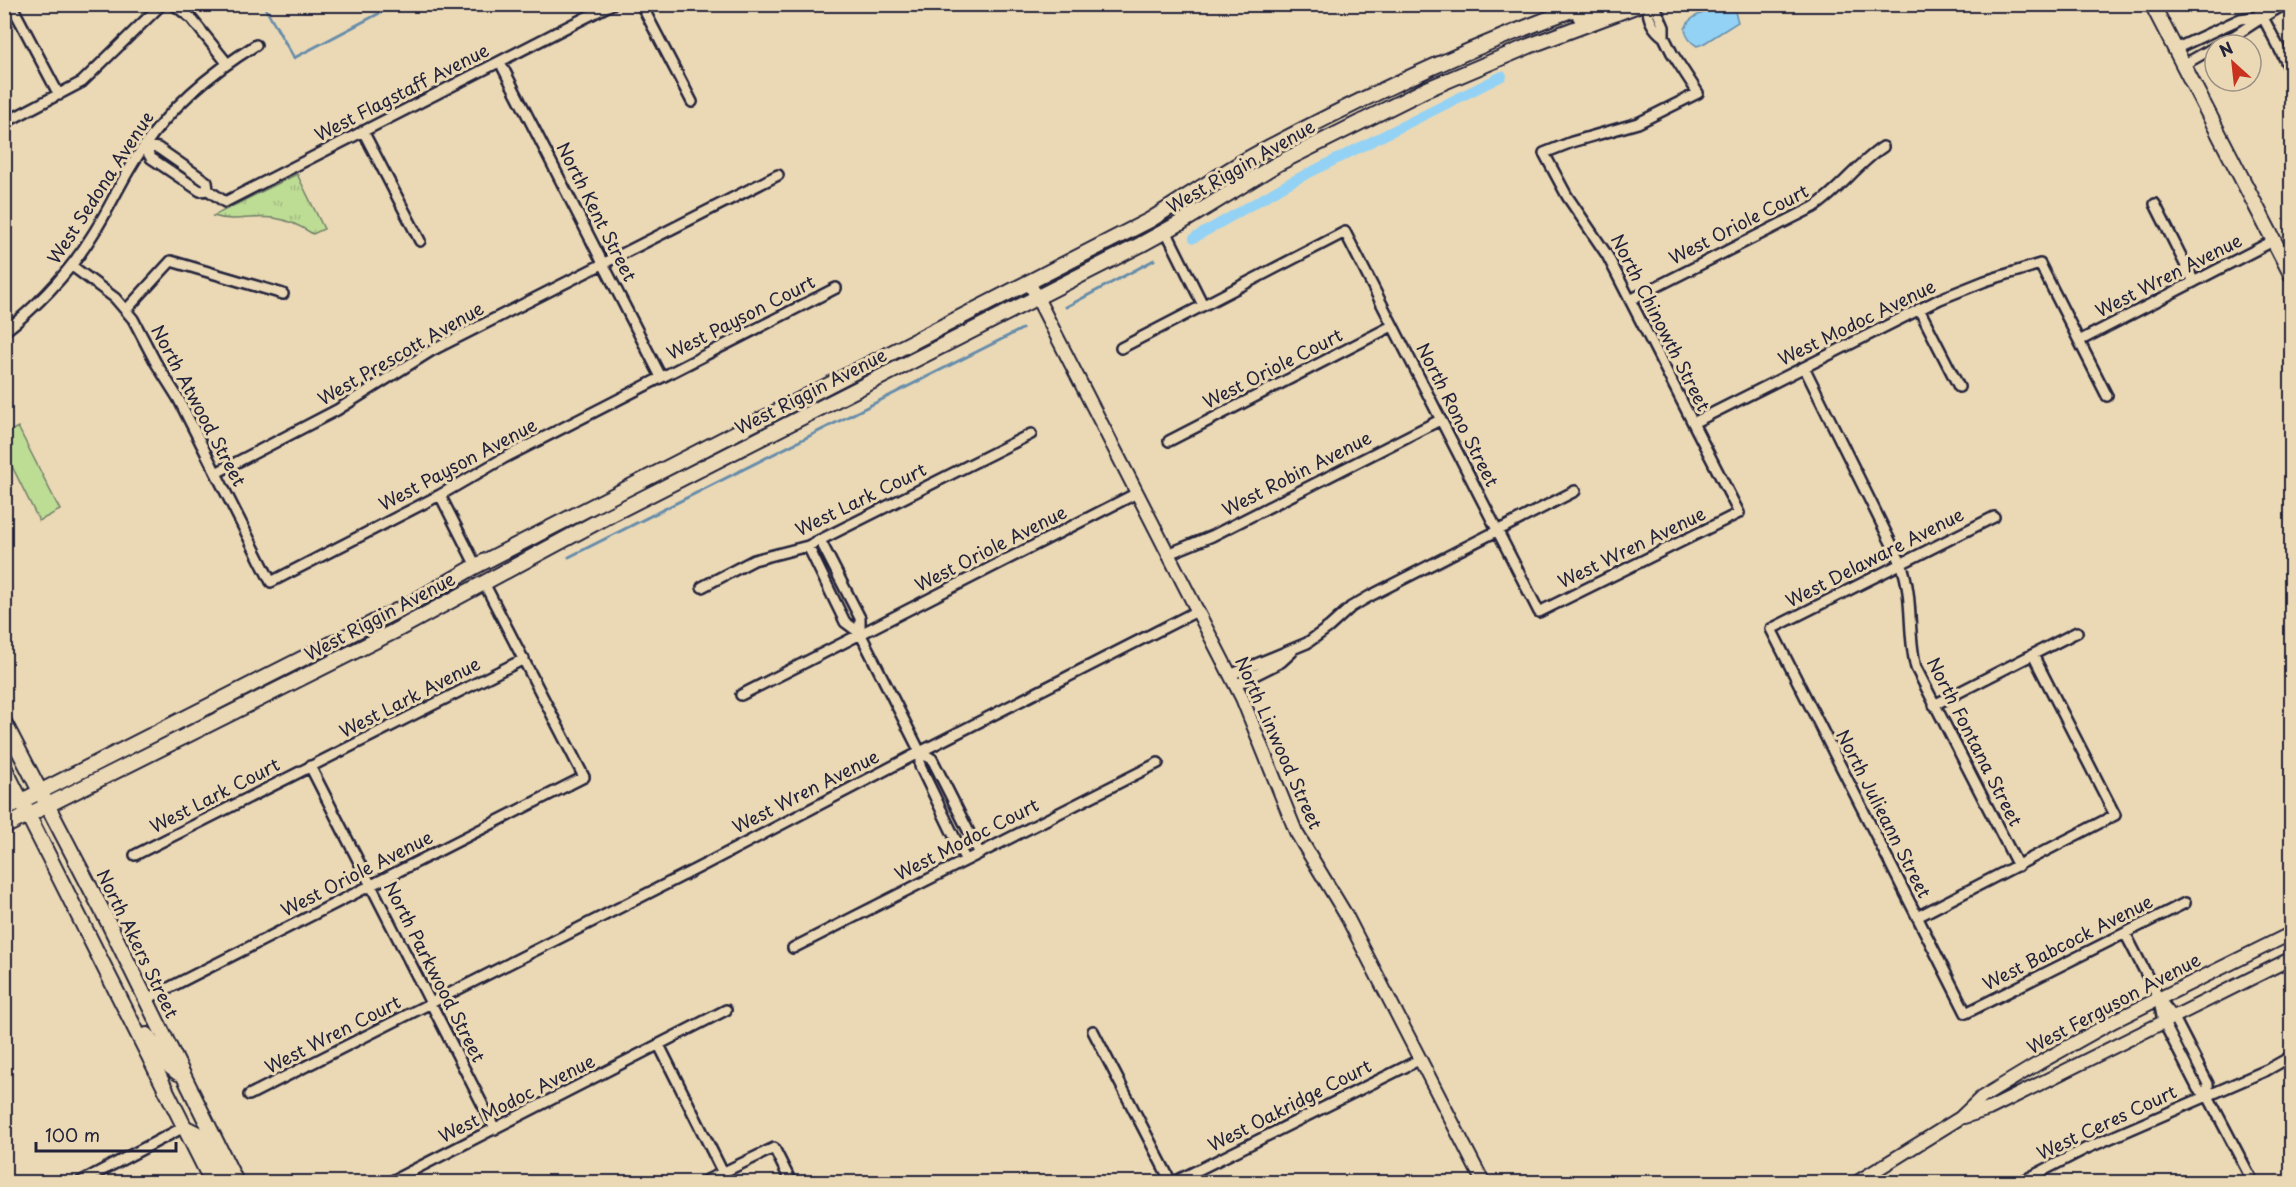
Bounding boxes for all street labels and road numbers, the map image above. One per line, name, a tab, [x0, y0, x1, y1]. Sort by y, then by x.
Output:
street label: West Flagstaff Avenue	[309, 36, 493, 147]
street label: West Sedona Avenue	[40, 105, 160, 269]
street label: West Riggin Avenue	[1161, 112, 1320, 219]
street label: North Kent Street	[551, 137, 644, 286]
street label: West Oriole Court	[1664, 177, 1813, 271]
street label: West Wren Avenue	[2090, 226, 2246, 323]
street label: North Chinowth Street	[1605, 229, 1718, 416]
street label: West Payson Court	[661, 268, 819, 366]
street label: West Modoc Avenue	[1773, 272, 1940, 372]
street label: West Prescott Avenue	[312, 294, 488, 411]
street label: North Atwood Street	[145, 320, 253, 491]
street label: West Oriole Court	[1198, 321, 1347, 415]
street label: North Rono Street	[1410, 338, 1506, 491]
street label: West Riggin Avenue	[730, 341, 891, 441]
street label: West Payson Avenue	[373, 410, 541, 517]
street label: West Robin Avenue	[1217, 423, 1376, 522]
street label: West Lark Court	[790, 455, 930, 542]
street label: West Oriole Avenue	[910, 498, 1071, 598]
street label: West Wren Avenue	[1553, 499, 1710, 594]
street label: West Delaware Avenue	[1781, 500, 1968, 613]
street label: West Riggin Avenue	[299, 564, 460, 667]
street label: West Lark Avenue	[334, 649, 485, 744]
street label: North Linwood Street	[1229, 652, 1330, 833]
street label: North Fontana Street	[1921, 652, 2030, 830]
street label: North Julieann Street	[1830, 724, 1939, 902]
street label: West Wren Avenue	[727, 742, 883, 839]
street label: West Lark Court	[145, 750, 284, 839]
street label: West Modoc Court	[890, 791, 1043, 887]
street label: West Oriole Avenue	[276, 823, 437, 923]
street label: North Akers Street	[91, 864, 186, 1022]
street label: North Parkwood Street	[378, 876, 493, 1066]
street label: West Babcock Avenue	[1978, 887, 2157, 996]
street label: West Ferguson Avenue	[2022, 945, 2205, 1060]
street label: West Wren Court	[260, 988, 405, 1080]
street label: West Modoc Avenue	[433, 1046, 599, 1149]
street label: West Oakridge Court	[1203, 1052, 1376, 1158]
street label: West Ceres Court	[2032, 1077, 2181, 1166]

